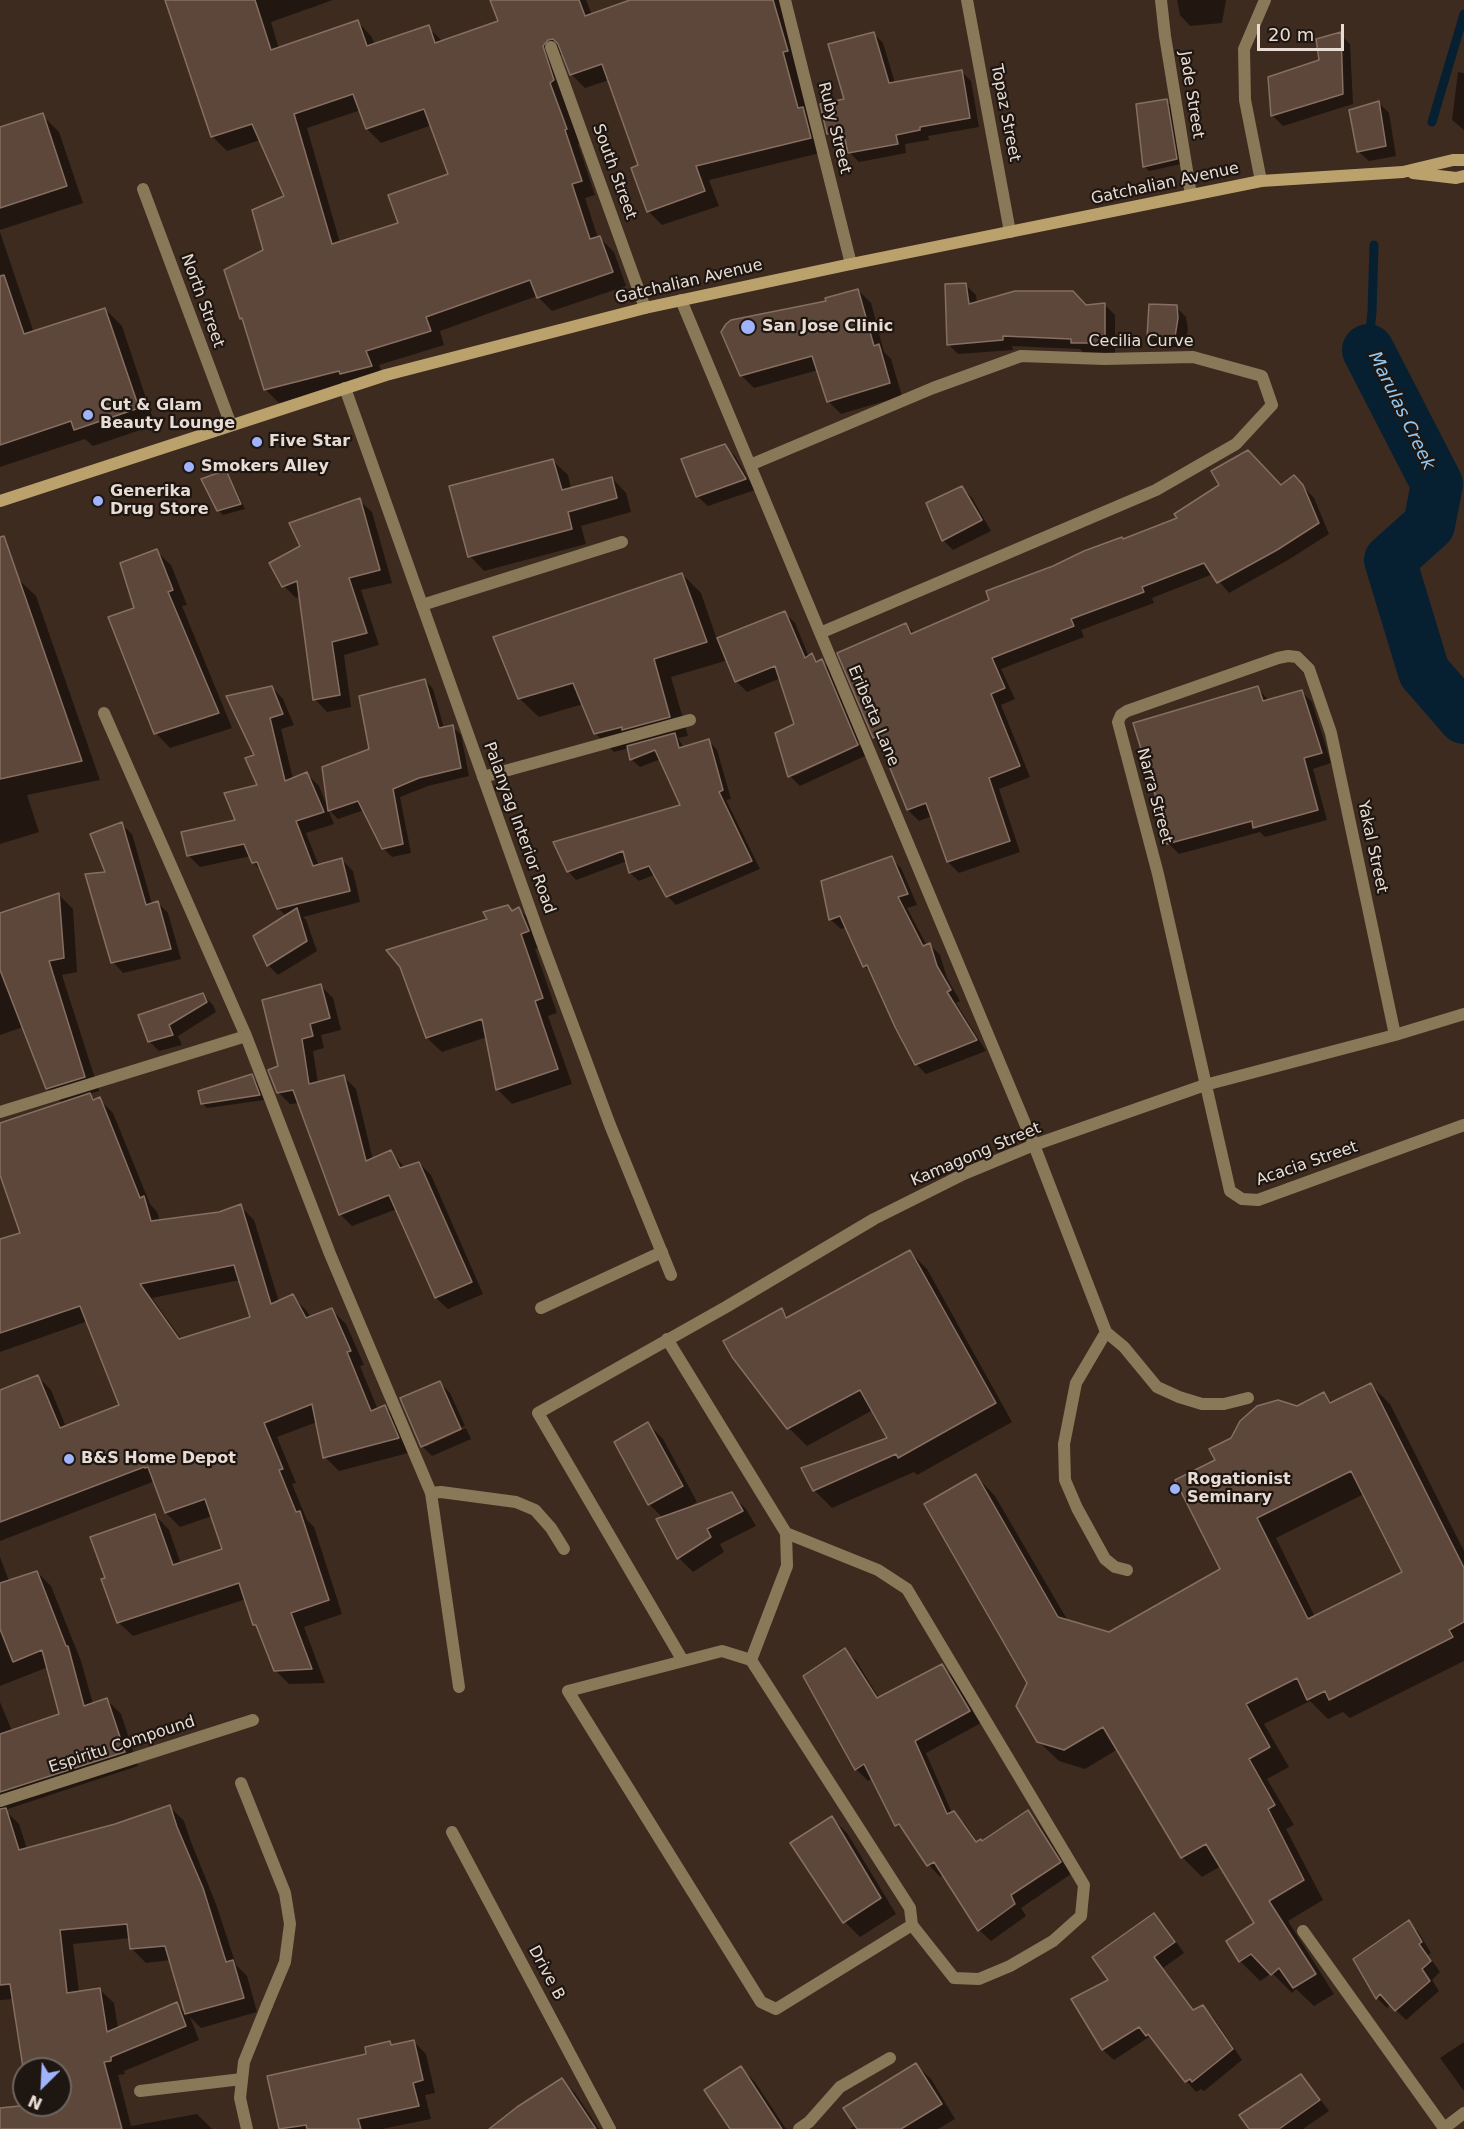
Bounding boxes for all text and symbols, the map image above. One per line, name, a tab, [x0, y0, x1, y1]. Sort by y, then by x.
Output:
scale bar	[1260, 12, 1347, 50]
text: 20 m	[1268, 24, 1314, 45]
street label: Jade Street	[1175, 50, 1207, 140]
street label: Topaz Street	[986, 63, 1024, 163]
street label: Ruby Street	[813, 80, 855, 176]
street label: South Street	[588, 122, 640, 222]
street label: Gatchalian Avenue	[1089, 159, 1241, 209]
street label: North Street	[176, 251, 228, 351]
street label: Gatchalian Avenue	[613, 256, 765, 308]
place label: San Jose Clinic	[762, 317, 893, 337]
marker: San Jose Clinic	[739, 318, 757, 336]
street label: Cecilia Curve	[1088, 332, 1194, 352]
water label: Marulas Creek	[1363, 348, 1439, 474]
place label: Cut & Glam Beauty Lounge	[100, 396, 235, 434]
marker: Cut & Glam Beauty Lounge	[81, 408, 95, 422]
place label: Five Star	[269, 432, 350, 452]
marker: Five Star	[250, 435, 264, 449]
place label: Smokers Alley	[201, 457, 329, 477]
marker: Smokers Alley	[182, 460, 196, 474]
place label: Generika Drug Store	[110, 482, 208, 520]
marker: Generika Drug Store	[91, 494, 105, 508]
street label: Eriberta Lane	[843, 663, 903, 769]
street label: Palanyag Interior Road	[479, 740, 559, 916]
street label: Narra Street	[1132, 746, 1176, 846]
street label: Yakal Street	[1353, 799, 1391, 895]
street label: Kamagong Street	[908, 1119, 1044, 1191]
street label: Acacia Street	[1254, 1138, 1360, 1190]
place label: B&S Home Depot	[81, 1449, 236, 1469]
marker: B&S Home Depot	[62, 1452, 76, 1466]
place label: Rogationist Seminary	[1187, 1470, 1291, 1508]
marker: Rogationist Seminary	[1168, 1482, 1182, 1496]
street label: Espiritu Compound	[47, 1712, 197, 1778]
street label: Drive B	[524, 1943, 568, 2003]
north arrow	[12, 2057, 72, 2117]
text: N	[25, 2091, 45, 2113]

